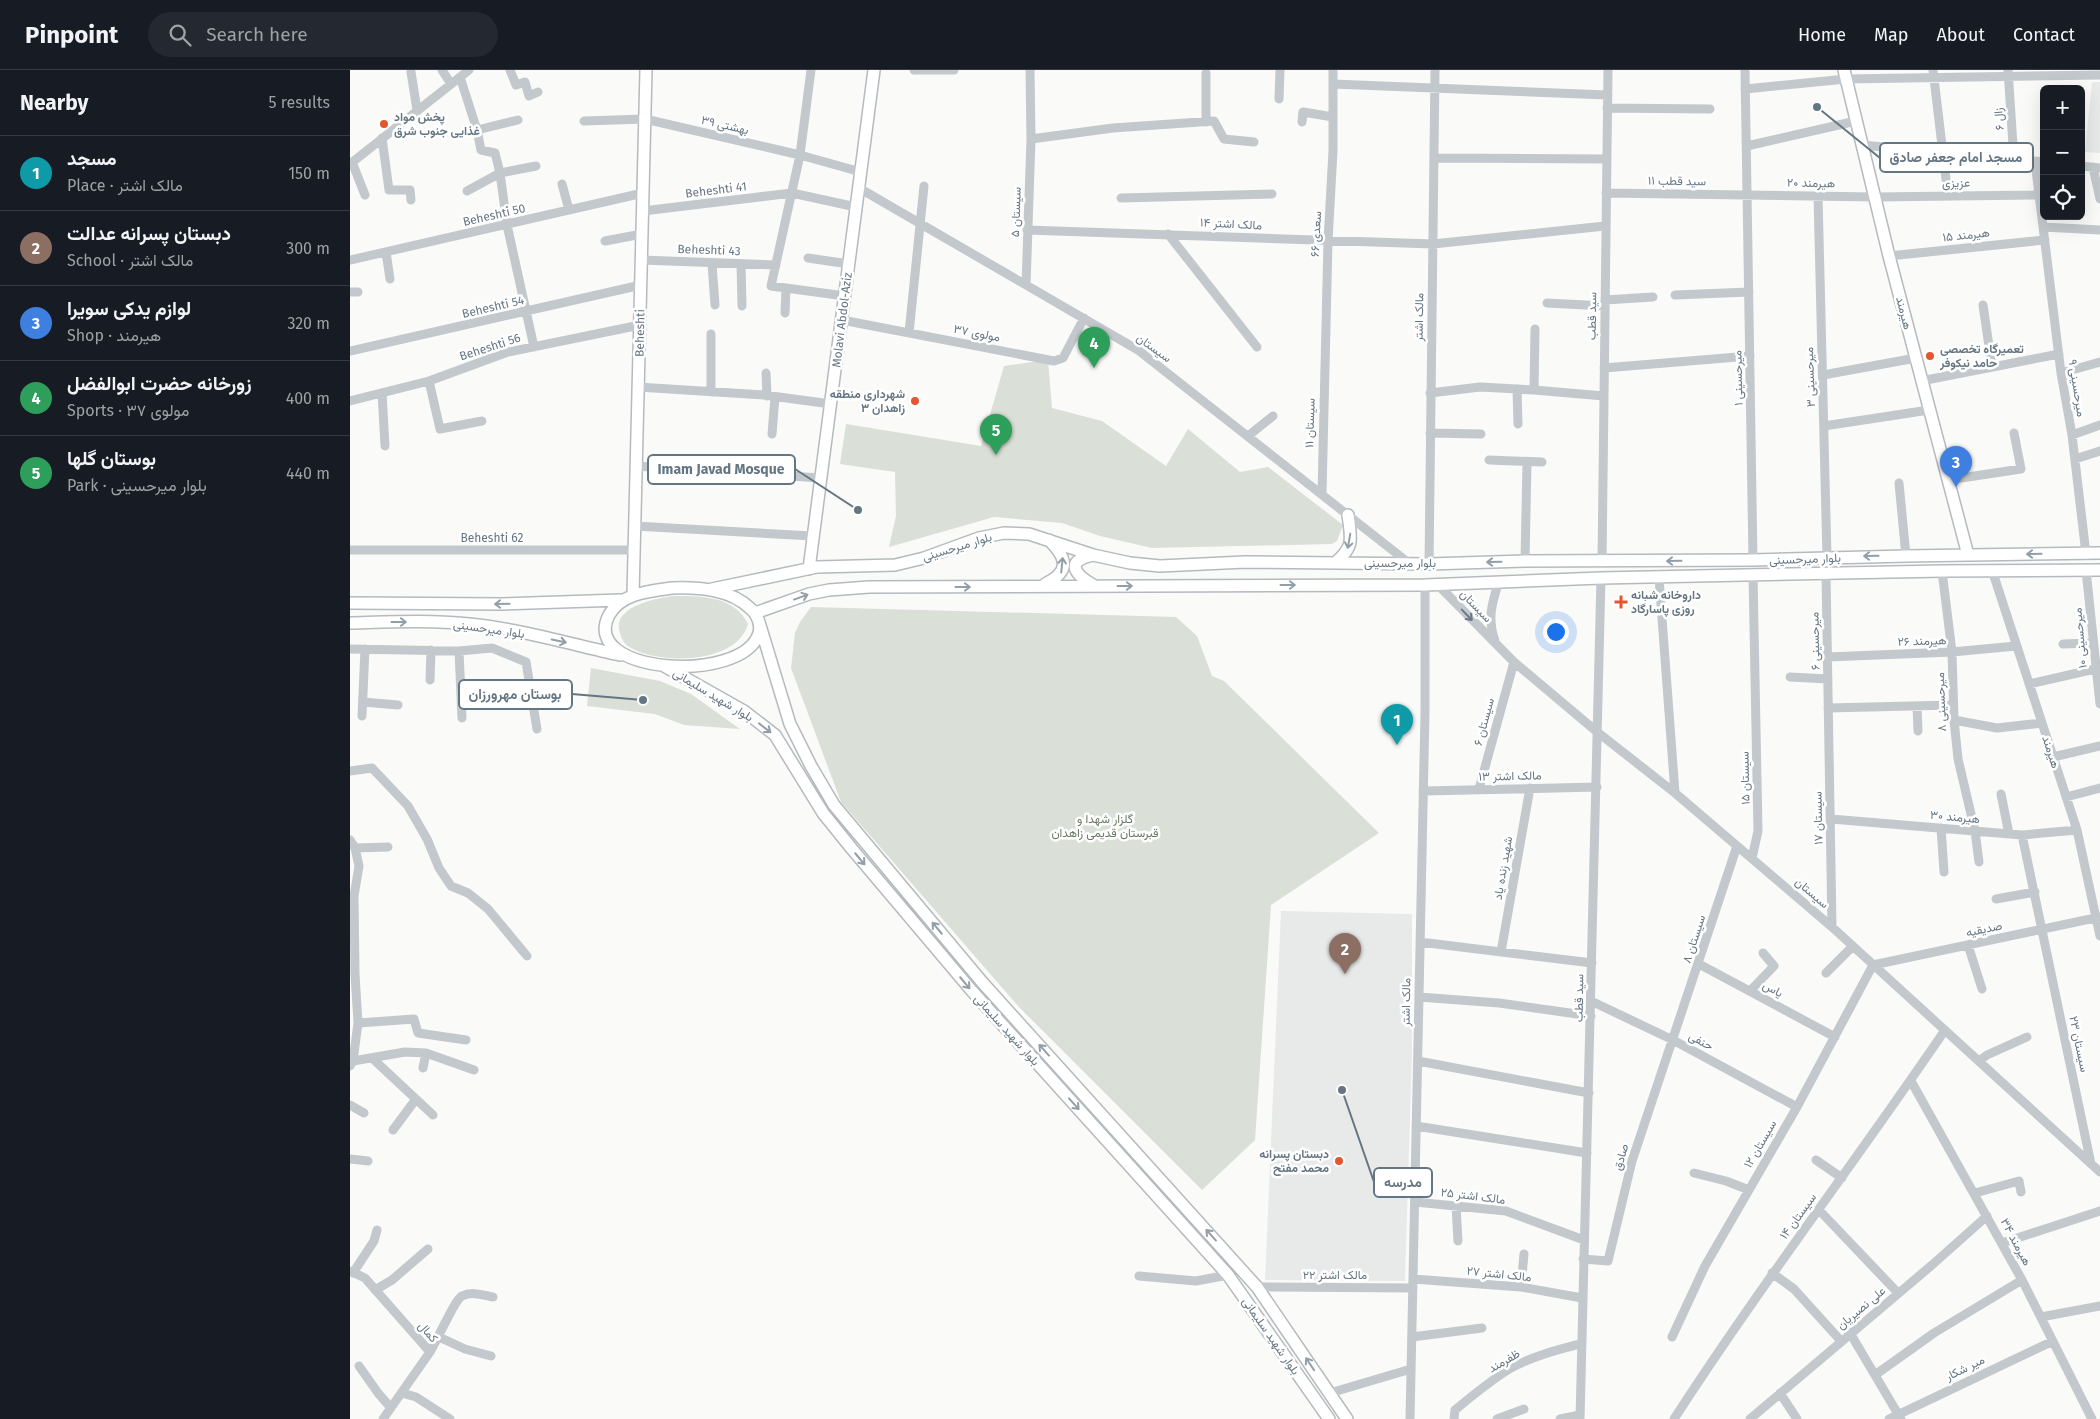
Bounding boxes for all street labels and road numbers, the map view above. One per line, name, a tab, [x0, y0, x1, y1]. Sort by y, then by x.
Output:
street label: زال ۶	[1991, 107, 2008, 131]
street label: بهشتی ۳۹	[700, 113, 750, 138]
street label: سید قطب ۱۱	[1648, 173, 1706, 189]
street label: هیرمند ۲۰	[1787, 176, 1835, 191]
street label: عزیزی	[1942, 176, 1970, 191]
street label: Beheshti 41	[684, 179, 748, 201]
street label: سیستان ۵	[1008, 187, 1024, 237]
street label: Beheshti 50	[461, 201, 527, 229]
street label: سعدی ۶۶	[1308, 211, 1325, 257]
street label: مالک اشتر ۱۴	[1200, 215, 1262, 234]
street label: هیرمند ۱۵	[1942, 226, 1990, 245]
street label: Beheshti 43	[677, 242, 741, 258]
street label: Molavi Abdol-Aziz	[829, 272, 855, 368]
street label: سید قطب	[1585, 292, 1599, 340]
street label: Beheshti 54	[461, 293, 526, 321]
street label: مالک اشتر	[1412, 293, 1427, 342]
street label: هیرمند	[1892, 295, 1915, 331]
street label: Beheshti	[633, 309, 647, 357]
street label: مولوی ۳۷	[952, 322, 1001, 345]
street label: Beheshti 56	[458, 331, 522, 363]
street label: سیستان	[1134, 331, 1174, 365]
street label: میرحسینی ۳	[1802, 347, 1819, 407]
street label: میرحسینی ۱	[1731, 350, 1746, 406]
street label: میرحسینی ۹	[2065, 358, 2088, 418]
street label: سیستان ۱۱	[1302, 398, 1318, 448]
street label: بلوار میرحسینی	[921, 530, 994, 565]
street label: Beheshti 62	[460, 531, 524, 545]
street label: بلوار میرحسینی	[1769, 551, 1841, 568]
street label: بلوار میرحسینی	[1364, 556, 1436, 571]
street label: سیستان	[1457, 587, 1495, 625]
street label: میرحسینی ۱۰	[2070, 607, 2091, 669]
street label: میرحسینی ۶	[1807, 612, 1824, 670]
street label: بلوار میرحسینی	[452, 617, 526, 642]
street label: هیرمند ۲۶	[1897, 633, 1947, 650]
street label: بلوار شهید سلیمانی	[670, 666, 756, 725]
street label: میرحسینی ۸	[1933, 672, 1950, 732]
street label: سیستان ۶	[1471, 697, 1497, 747]
street label: هیرمند	[2038, 734, 2063, 770]
street label: سیستان ۱۵	[1738, 751, 1752, 805]
street label: مالک اشتر ۱۳	[1478, 768, 1542, 785]
street label: سیستان ۱۷	[1811, 791, 1825, 845]
street label: هیرمند ۳۰	[1930, 808, 1980, 827]
street label: شهید زنده یاد	[1491, 835, 1516, 901]
street label: سیستان	[1792, 875, 1832, 911]
street label: سیستان ۸	[1680, 913, 1708, 965]
street label: صدیقیه	[1965, 918, 2003, 940]
street label: سید قطب	[1572, 974, 1586, 1022]
street label: مالک اشتر	[1399, 978, 1414, 1027]
street label: یاس	[1760, 978, 1786, 1001]
street label: بلوار شهید سلیمانی	[971, 992, 1043, 1069]
street label: سیستان ۲۳	[2066, 1015, 2092, 1073]
street label: حنفی	[1686, 1029, 1716, 1054]
street label: سیستان ۱۲	[1741, 1118, 1779, 1170]
street label: صادق	[1611, 1142, 1631, 1172]
street label: مالک اشتر ۲۵	[1440, 1185, 1506, 1208]
street label: سیستان ۱۴	[1777, 1190, 1819, 1242]
street label: هیرمند ۳۴	[1997, 1216, 2034, 1269]
street label: مالک اشتر ۲۷	[1466, 1264, 1532, 1285]
street label: مالک اشتر ۲۲	[1303, 1268, 1367, 1283]
street label: علی نصیریان	[1834, 1284, 1889, 1333]
street label: بلوار شهید سلیمانی	[1238, 1295, 1303, 1378]
street label: کمال	[414, 1319, 441, 1346]
street label: ظفرمند	[1486, 1346, 1523, 1377]
street label: میر شکار	[1942, 1353, 1987, 1385]

